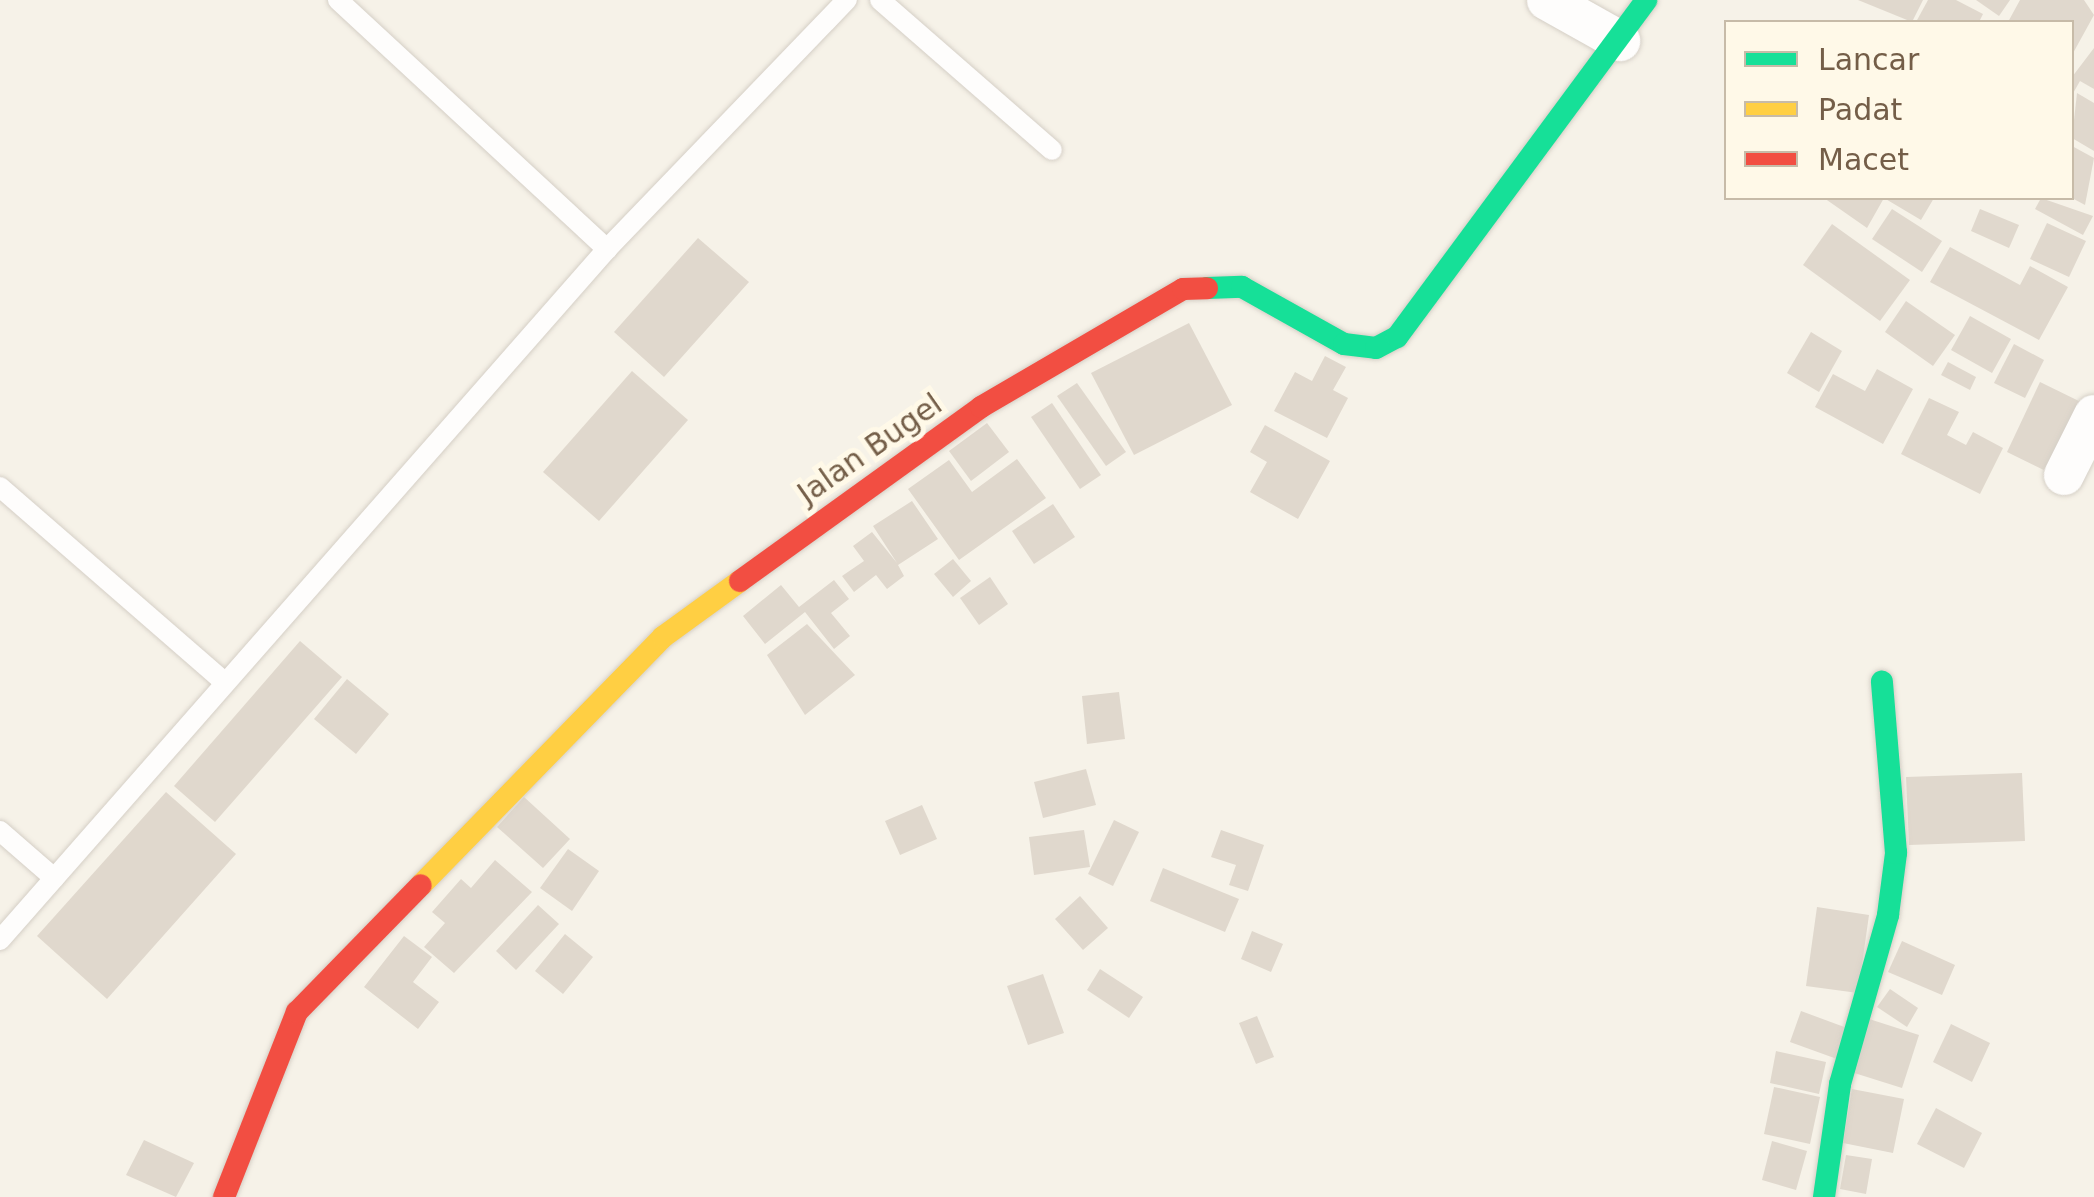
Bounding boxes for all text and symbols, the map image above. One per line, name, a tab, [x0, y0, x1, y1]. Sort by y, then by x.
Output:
legend	[1724, 20, 2074, 200]
text: Lancar	[1818, 42, 1919, 77]
text: Padat	[1818, 92, 1902, 127]
text: Macet	[1818, 142, 1909, 177]
street label: Jalan Bugel	[791, 386, 949, 512]

